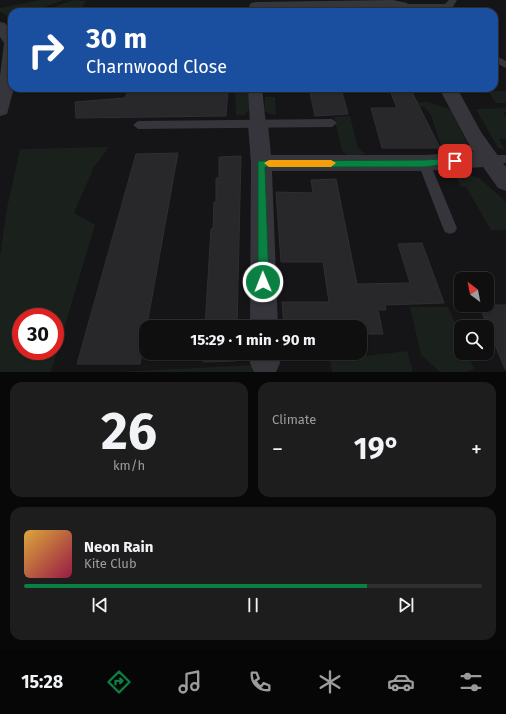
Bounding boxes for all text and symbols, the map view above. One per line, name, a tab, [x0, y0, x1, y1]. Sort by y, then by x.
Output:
text: 30 m	[86, 22, 147, 55]
icon: right	[20, 24, 72, 76]
text: Charnwood Close	[86, 56, 227, 78]
pin	[438, 144, 472, 178]
icon: arrive	[444, 150, 466, 172]
position arrow	[242, 261, 284, 303]
north arrow	[454, 272, 494, 312]
map controls	[454, 272, 494, 360]
speed limit sign: 30	[12, 308, 64, 360]
button: search	[454, 320, 494, 360]
text: 15:29 · 1 min · 90 m	[190, 331, 316, 349]
text: 26	[101, 400, 157, 463]
text: Climate	[272, 412, 316, 427]
text: 19°	[354, 431, 400, 467]
text: −	[272, 436, 283, 463]
text: +	[471, 436, 482, 463]
text: km/h	[113, 458, 145, 473]
text: Neon Rain	[84, 538, 153, 556]
text: Kite Club	[84, 556, 137, 571]
icon: previous	[89, 594, 111, 616]
icon: pause	[242, 594, 264, 616]
icon: next	[395, 594, 417, 616]
icon: directions	[105, 668, 133, 696]
icon: music	[176, 668, 204, 696]
icon: phone	[246, 668, 274, 696]
icon: climate	[316, 668, 344, 696]
icon: car	[387, 668, 415, 696]
icon: filters	[457, 668, 485, 696]
text: 15:28	[21, 671, 63, 693]

